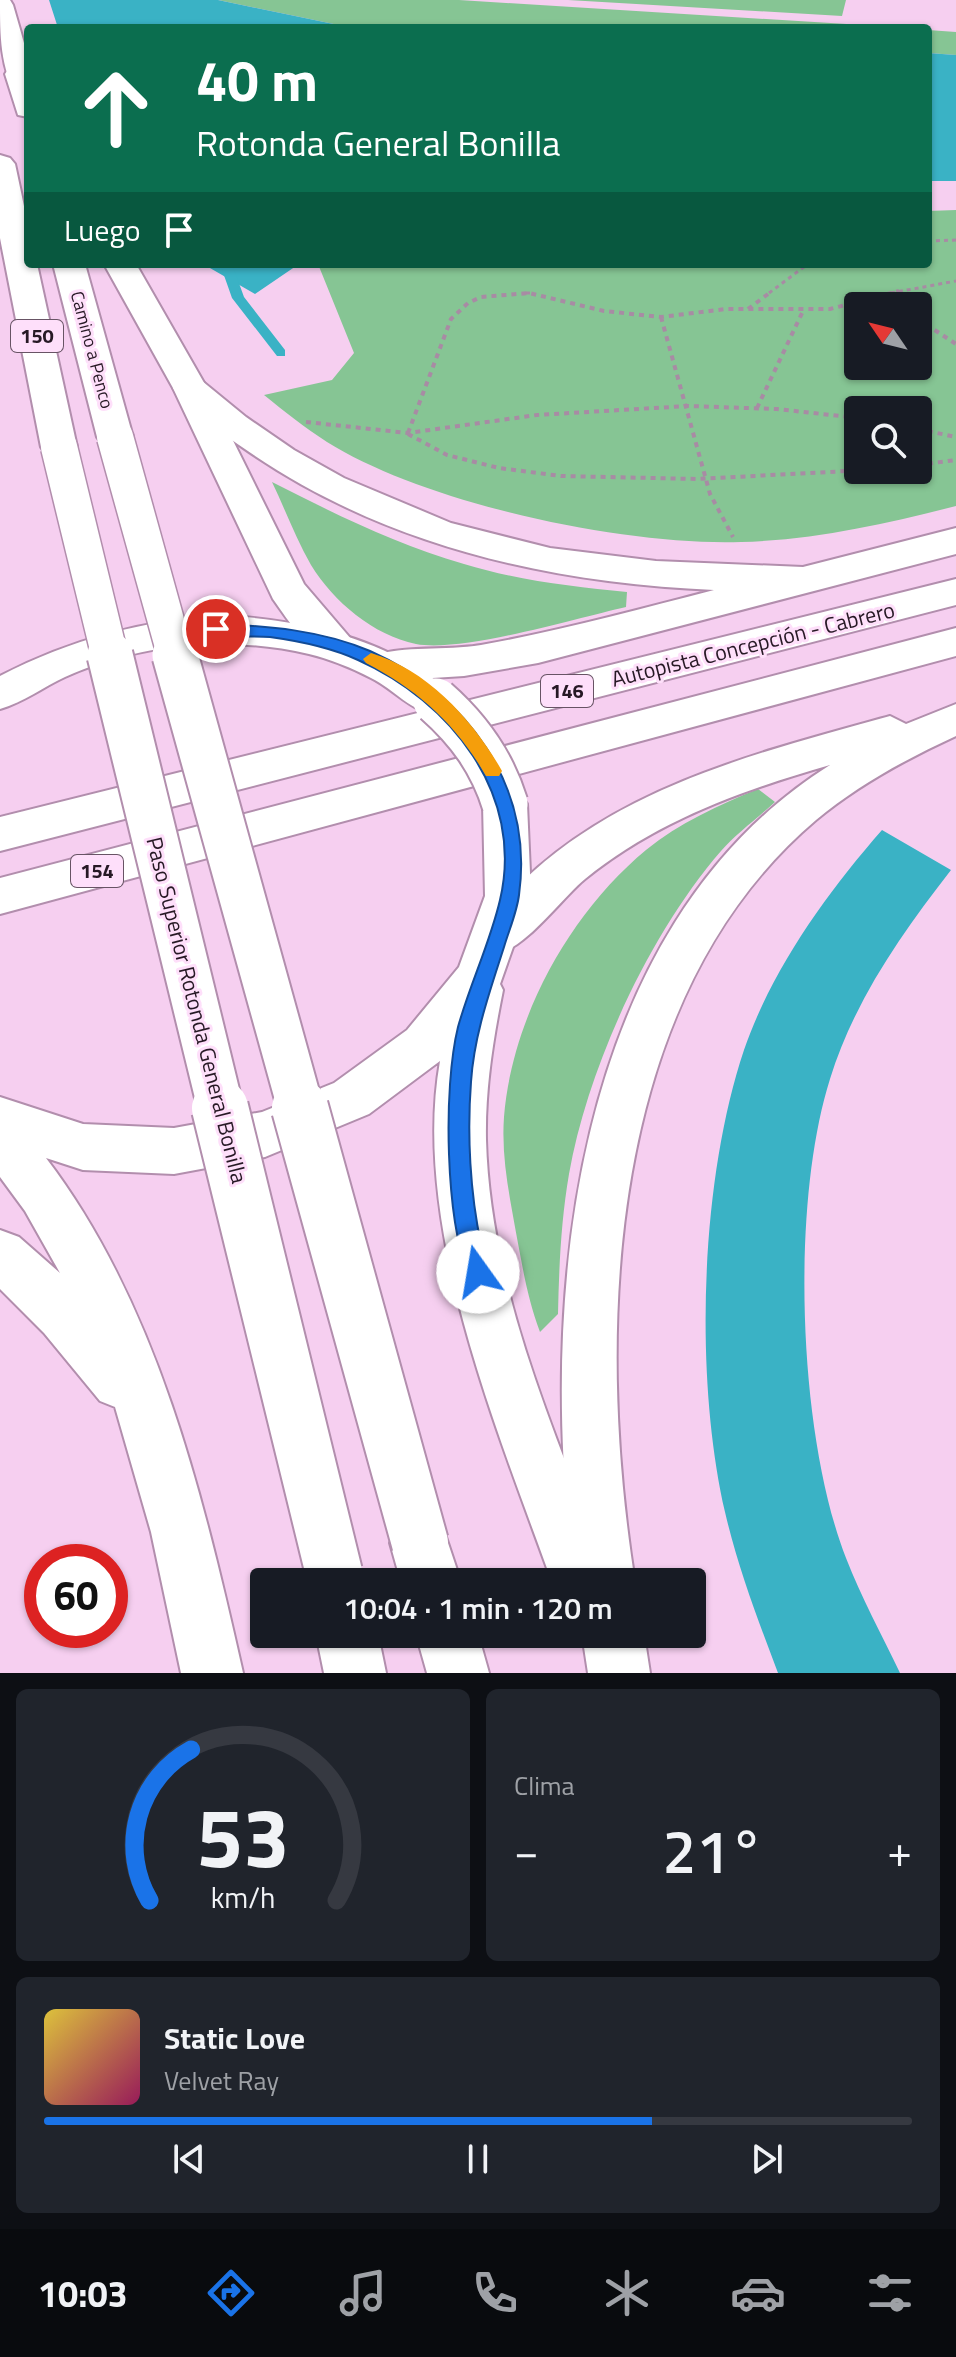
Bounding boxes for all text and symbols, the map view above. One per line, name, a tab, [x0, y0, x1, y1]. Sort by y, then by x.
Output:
text: 40 m	[196, 38, 318, 123]
icon: ahead	[64, 56, 168, 160]
text: Rotonda General Bonilla	[196, 115, 560, 170]
text: Luego	[64, 207, 141, 253]
icon: arrive	[157, 208, 201, 252]
street label: Camino a Penco	[64, 288, 121, 412]
north arrow	[844, 292, 932, 380]
map controls	[844, 292, 932, 484]
road number: 150	[11, 320, 63, 352]
button: search	[844, 396, 932, 484]
street label: Autopista Concepción - Cabrero	[608, 592, 898, 696]
pin	[182, 595, 250, 663]
icon: arrive	[194, 607, 238, 651]
road number: 146	[541, 675, 593, 707]
street label: Paso Superior Rotonda General Bonilla	[137, 833, 257, 1187]
road number: 154	[71, 855, 123, 887]
position arrow	[436, 1230, 520, 1314]
speed limit sign: 60	[24, 1544, 128, 1648]
text: 10:04 · 1 min · 120 m	[343, 1585, 613, 1631]
text: Clima	[514, 1766, 575, 1805]
text: 53	[196, 1773, 290, 1899]
text: 21°	[663, 1805, 763, 1896]
text: −	[514, 1817, 539, 1884]
text: +	[887, 1817, 912, 1884]
text: km/h	[211, 1876, 275, 1919]
text: Static Love	[164, 2015, 305, 2061]
text: Velvet Ray	[164, 2061, 279, 2100]
icon: previous	[167, 2137, 211, 2181]
icon: pause	[456, 2137, 500, 2181]
icon: next	[745, 2137, 789, 2181]
icon: directions	[203, 2265, 259, 2321]
icon: music	[335, 2265, 391, 2321]
icon: phone	[467, 2265, 523, 2321]
icon: climate	[599, 2265, 655, 2321]
icon: car	[730, 2265, 786, 2321]
icon: filters	[862, 2265, 918, 2321]
text: 10:03	[38, 2266, 128, 2321]

